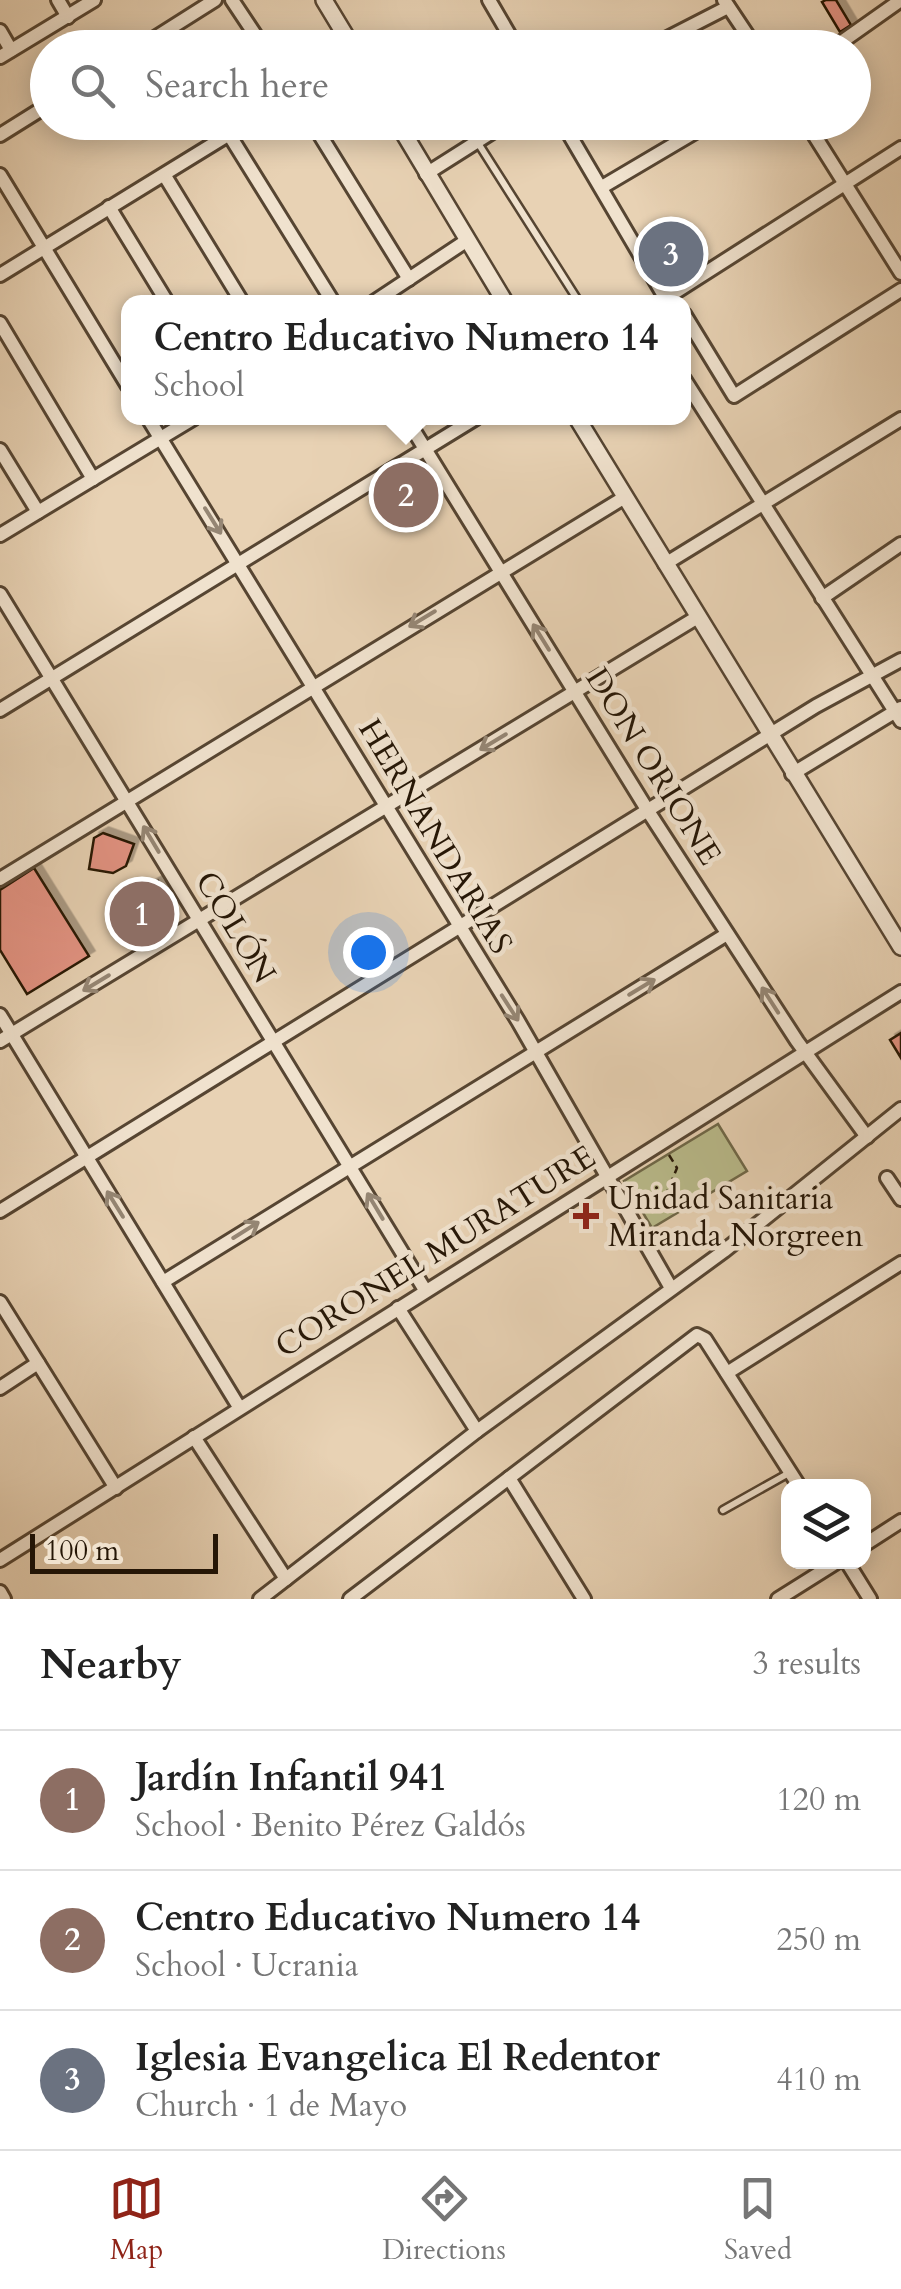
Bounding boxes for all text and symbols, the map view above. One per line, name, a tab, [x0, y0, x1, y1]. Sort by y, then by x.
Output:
search box	[30, 30, 871, 140]
icon: search	[65, 58, 120, 113]
text: Search here	[145, 59, 329, 111]
pin: 3	[638, 216, 704, 292]
popup	[121, 295, 691, 425]
text: Centro Educativo Numero 14	[153, 312, 659, 364]
text: School	[153, 364, 244, 408]
pin: 2	[374, 458, 438, 532]
one-way arrow	[202, 507, 223, 535]
one-way arrow	[408, 609, 437, 629]
one-way arrow	[531, 623, 551, 651]
street label: DON ORIONE	[575, 659, 731, 874]
street label: HERNANDARIAS	[348, 711, 523, 962]
one-way arrow	[479, 732, 508, 752]
one-way arrow	[141, 825, 161, 854]
street label: COLÓN	[184, 863, 287, 992]
pin: 1	[110, 876, 174, 952]
your location	[343, 927, 394, 978]
one-way arrow	[82, 973, 111, 993]
one-way arrow	[627, 976, 656, 997]
one-way arrow	[760, 987, 781, 1015]
one-way arrow	[499, 993, 520, 1022]
street label: CORONEL MURATURE	[267, 1135, 604, 1368]
place label: Unidad Sanitaria Miranda Norgreen	[608, 1177, 863, 1258]
one-way arrow	[105, 1190, 125, 1219]
one-way arrow	[364, 1192, 385, 1221]
marker: Unidad Sanitaria Miranda Norgreen	[573, 1203, 599, 1229]
one-way arrow	[231, 1220, 260, 1241]
map controls	[781, 1479, 871, 1569]
button: layers	[781, 1479, 871, 1569]
scale bar	[30, 1529, 218, 1574]
text: 100 m	[45, 1532, 119, 1570]
text: Nearby	[40, 1636, 182, 1693]
text: 3 results	[753, 1642, 861, 1686]
text: Jardín Infantil 941	[135, 1752, 447, 1804]
text: 1	[64, 1778, 81, 1822]
text: 120 m	[776, 1778, 861, 1822]
text: School · Benito Pérez Galdós	[135, 1804, 526, 1848]
text: Centro Educativo Numero 14	[135, 1892, 640, 1944]
text: 2	[64, 1918, 81, 1962]
text: 250 m	[776, 1918, 861, 1962]
text: School · Ucrania	[135, 1944, 358, 1988]
text: Iglesia Evangelica El Redentor	[135, 2032, 660, 2084]
text: 3	[64, 2058, 81, 2102]
text: 410 m	[776, 2058, 861, 2102]
text: Church · 1 de Mayo	[135, 2084, 407, 2128]
tab: Map	[109, 2171, 164, 2269]
tab: Directions	[382, 2171, 506, 2269]
tab: Saved	[724, 2171, 792, 2269]

